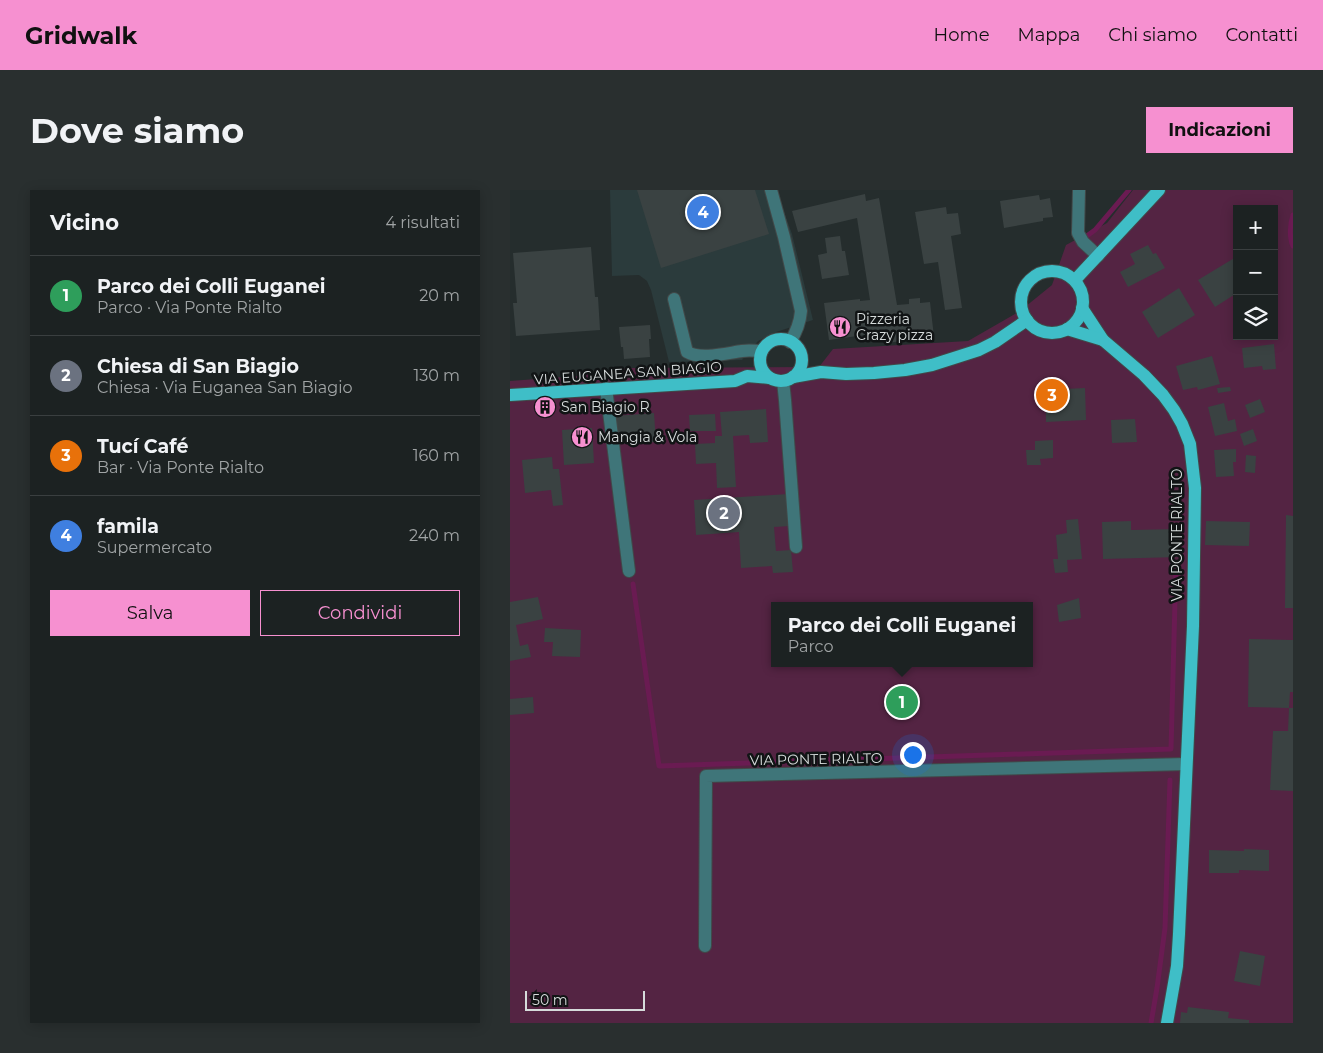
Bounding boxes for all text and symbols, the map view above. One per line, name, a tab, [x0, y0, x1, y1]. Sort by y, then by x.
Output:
text: Gridwalk	[25, 21, 137, 50]
text: Home	[934, 24, 990, 46]
text: Mappa	[1018, 24, 1080, 46]
text: Chi siamo	[1108, 24, 1197, 46]
text: Contatti	[1225, 24, 1298, 46]
button: Indicazioni	[1146, 107, 1293, 153]
text: Dove siamo	[30, 109, 244, 152]
pin: 4	[687, 193, 719, 231]
map controls	[1233, 205, 1278, 340]
button: +	[1233, 205, 1278, 250]
text: Vicino	[50, 210, 119, 235]
text: 4 risultati	[385, 213, 460, 232]
button: −	[1233, 250, 1278, 295]
text: Parco dei Colli Euganei	[97, 275, 326, 298]
text: 1	[63, 286, 69, 305]
text: 20 m	[419, 286, 460, 305]
button: layers	[1233, 295, 1278, 340]
text: Parco · Via Ponte Rialto	[97, 298, 282, 317]
place label: Pizzeria Crazy pizza	[856, 310, 933, 344]
restaurant icon: Pizzeria Crazy pizza	[828, 315, 852, 339]
text: Chiesa di San Biagio	[97, 355, 299, 378]
street label: VIA EUGANEA SAN BIAGIO	[533, 357, 723, 389]
text: 2	[61, 366, 71, 385]
text: 130 m	[413, 366, 460, 385]
pin: 3	[1036, 376, 1068, 414]
text: Chiesa · Via Euganea San Biagio	[97, 378, 353, 397]
building icon: San Biagio R	[533, 395, 557, 419]
place label: San Biagio R	[561, 398, 650, 416]
restaurant icon: Mangia & Vola	[570, 425, 594, 449]
place label: Mangia & Vola	[598, 428, 697, 446]
text: Tucí Café	[97, 435, 188, 458]
text: 3	[61, 446, 71, 465]
text: 160 m	[413, 446, 460, 465]
text: Bar · Via Ponte Rialto	[97, 458, 264, 477]
street label: VIA PONTE RIALTO	[1168, 468, 1186, 601]
pin: 2	[708, 494, 740, 532]
text: famila	[97, 515, 159, 538]
text: 4	[60, 526, 72, 545]
text: 240 m	[409, 526, 460, 545]
text: Supermercato	[97, 538, 212, 557]
button: Salva	[50, 590, 250, 636]
button: Condividi	[260, 590, 460, 636]
popup	[771, 602, 1033, 667]
text: Parco dei Colli Euganei	[788, 614, 1016, 637]
text: Parco	[788, 637, 834, 656]
pin: 1	[886, 683, 918, 721]
your location	[900, 742, 926, 768]
street label: VIA PONTE RIALTO	[749, 749, 883, 769]
scale bar	[525, 988, 645, 1011]
text: 50 m	[532, 991, 568, 1009]

